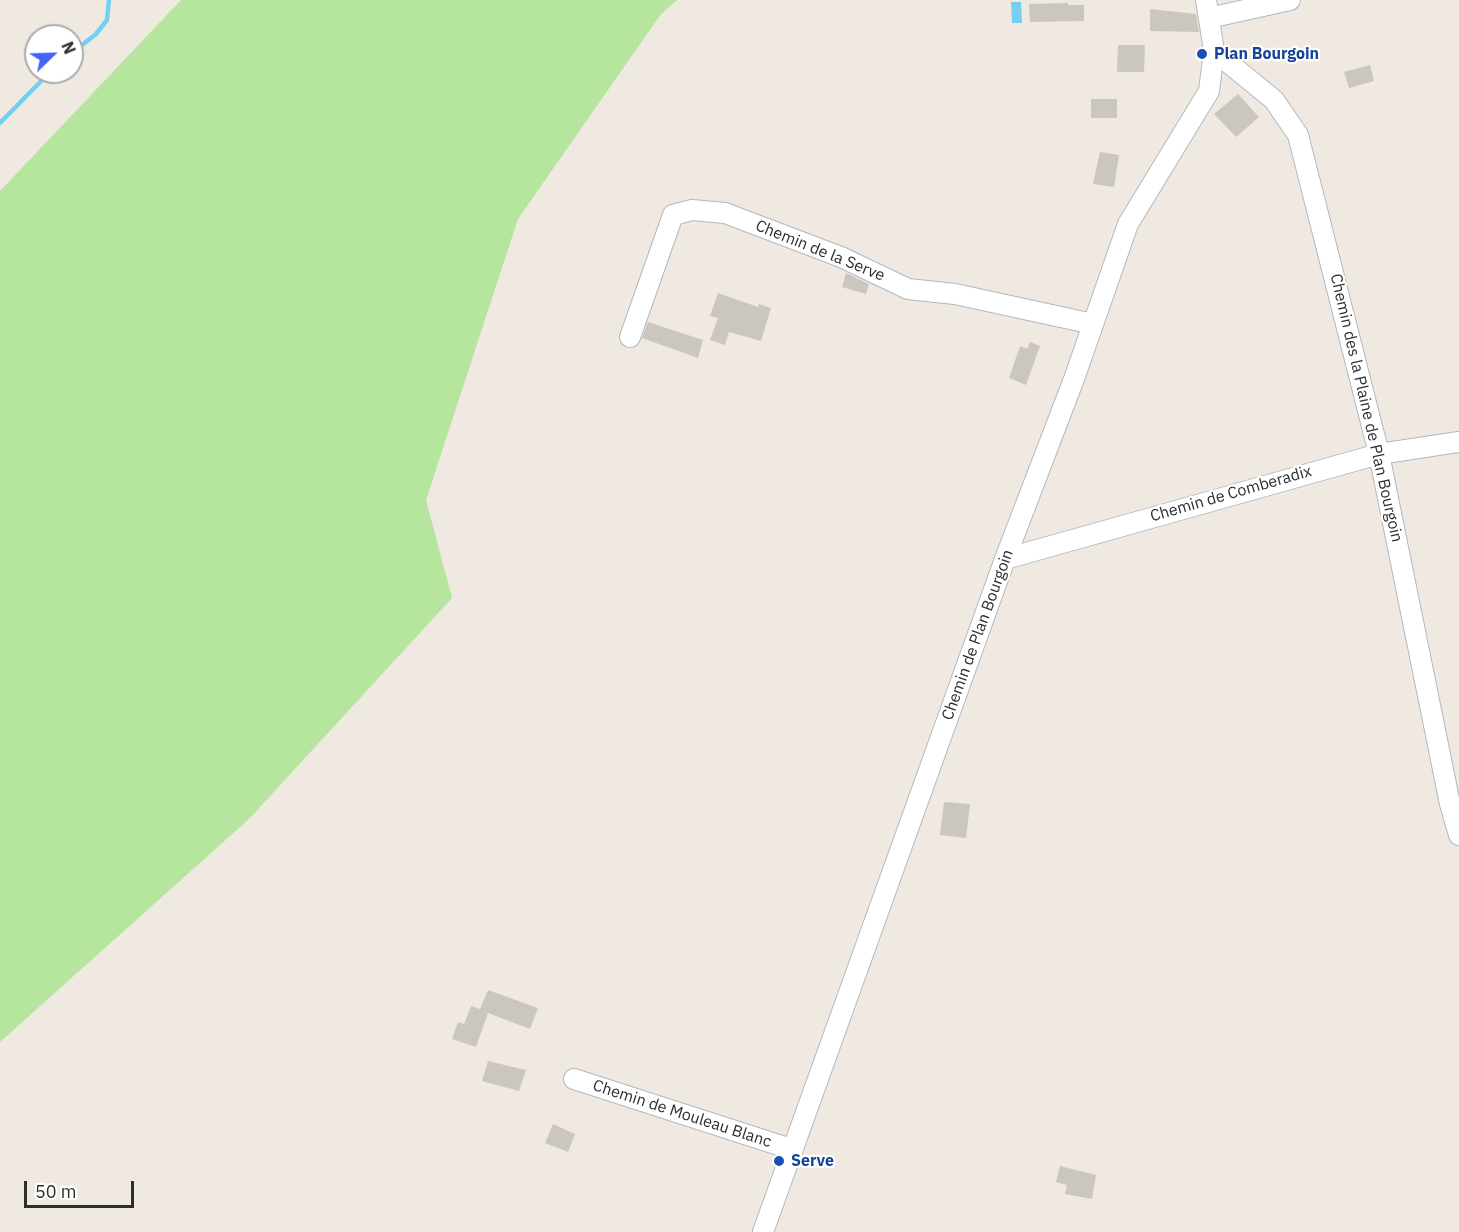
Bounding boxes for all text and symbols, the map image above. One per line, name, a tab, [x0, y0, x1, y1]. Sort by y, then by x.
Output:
north arrow	[24, 24, 84, 84]
text: N	[57, 39, 80, 57]
place label: Plan Bourgoin	[1214, 44, 1319, 64]
marker: Plan Bourgoin	[1195, 47, 1209, 61]
street label: Chemin de la Serve	[753, 216, 887, 286]
street label: Chemin des la Plaine de Plan Bourgoin	[1326, 272, 1406, 544]
street label: Chemin de Comberadix	[1148, 462, 1314, 526]
street label: Chemin de Plan Bourgoin	[938, 547, 1018, 723]
street label: Chemin de Mouleau Blanc	[590, 1076, 774, 1152]
place label: Serve	[791, 1151, 834, 1171]
marker: Serve	[772, 1154, 786, 1168]
scale bar	[27, 1169, 136, 1207]
text: 50 m	[35, 1180, 77, 1203]

